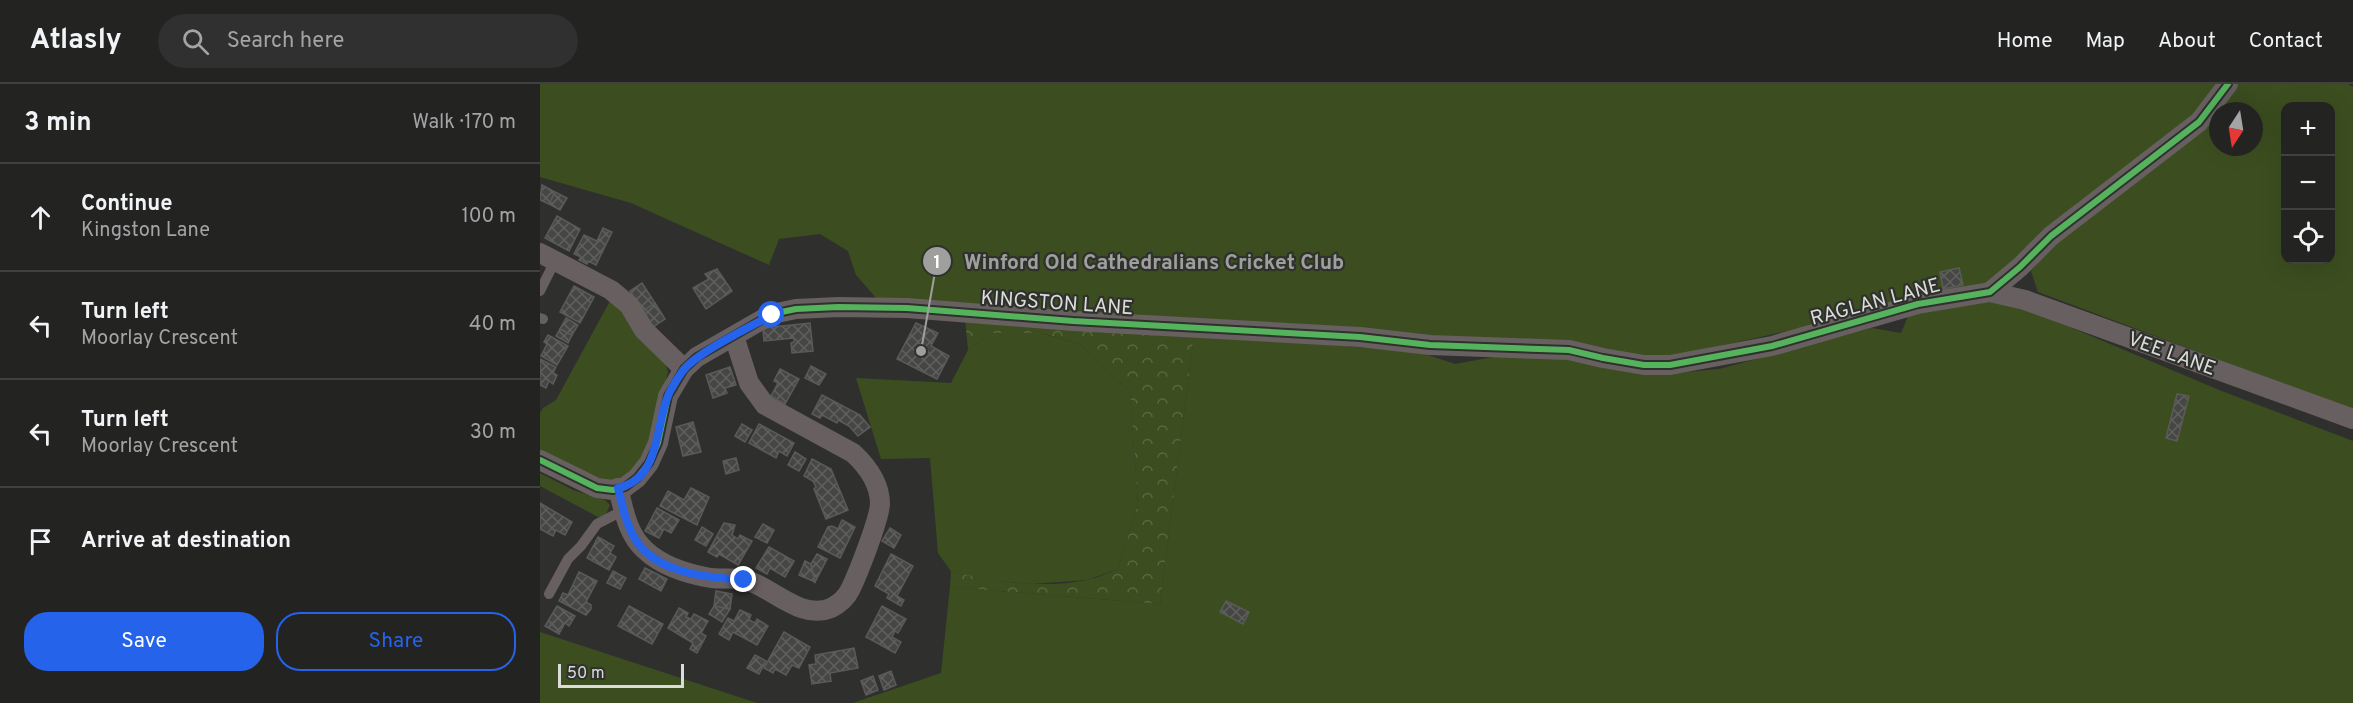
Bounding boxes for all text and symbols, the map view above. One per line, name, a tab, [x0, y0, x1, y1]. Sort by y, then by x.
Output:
search box	[158, 14, 578, 68]
text: Atlasly	[30, 23, 122, 59]
icon: search	[179, 25, 212, 58]
text: Search here	[227, 28, 344, 55]
text: Home	[1997, 28, 2053, 55]
text: Map	[2086, 28, 2125, 55]
text: About	[2158, 28, 2216, 55]
text: Contact	[2249, 28, 2323, 55]
north arrow	[2209, 102, 2263, 156]
map controls	[2281, 102, 2335, 264]
button: +	[2281, 102, 2335, 156]
text: 3 min	[24, 107, 92, 140]
text: Walk · 170 m	[412, 110, 516, 136]
button: −	[2281, 156, 2335, 210]
text: Continue	[81, 191, 172, 218]
icon: ahead	[24, 201, 57, 234]
text: 100 m	[461, 204, 516, 230]
button: locate	[2281, 210, 2335, 264]
text: Kingston Lane	[81, 218, 210, 244]
callout: Winford Old Cathedralians Cricket Club	[922, 242, 1357, 281]
text: Winford Old Cathedralians Cricket Club	[964, 250, 1344, 277]
text: 1	[933, 252, 941, 275]
street label: RAGLAN LANE	[1808, 273, 1943, 333]
street label: KINGSTON LANE	[980, 286, 1134, 322]
text: Turn left	[81, 299, 169, 326]
route start	[758, 301, 784, 327]
icon: left	[24, 309, 57, 342]
text: 40 m	[469, 312, 516, 338]
text: Moorlay Crescent	[81, 326, 238, 352]
street label: VEE LANE	[2124, 327, 2219, 383]
text: Turn left	[81, 407, 169, 434]
icon: left	[24, 417, 57, 450]
text: 30 m	[470, 420, 516, 446]
text: Moorlay Crescent	[81, 434, 238, 460]
icon: arrive	[24, 525, 57, 558]
text: Arrive at destination	[81, 528, 291, 555]
route end	[730, 566, 756, 592]
button: Save	[24, 612, 264, 671]
button: Share	[276, 612, 516, 671]
scale bar	[558, 661, 684, 688]
text: 50 m	[567, 664, 605, 684]

